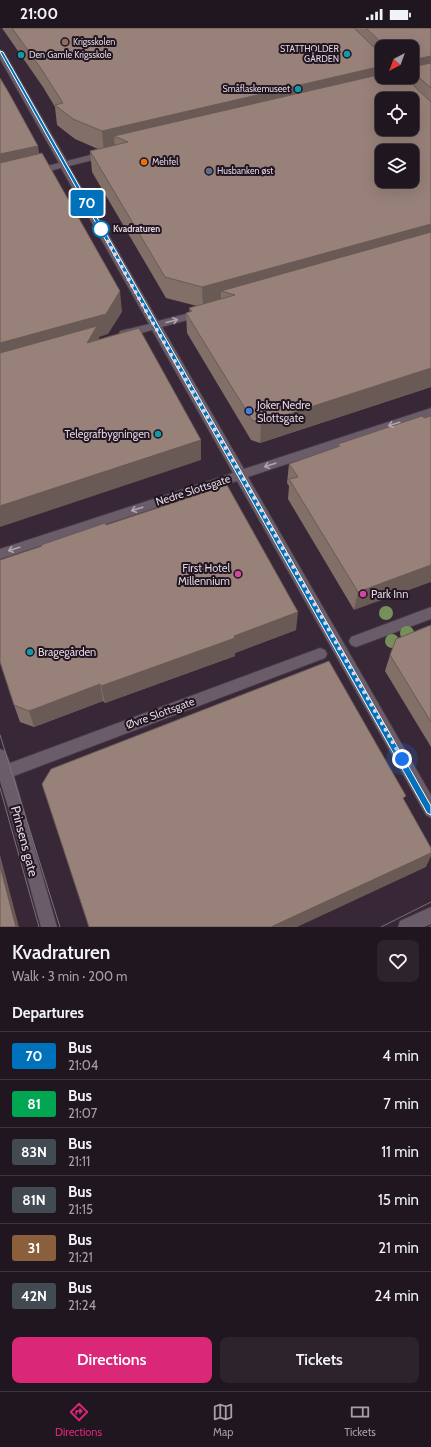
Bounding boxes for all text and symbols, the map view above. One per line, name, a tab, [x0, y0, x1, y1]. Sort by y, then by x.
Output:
text: 21:00	[20, 5, 58, 23]
place label: Krigsskolen	[73, 36, 115, 47]
marker: Krigsskolen	[60, 37, 70, 47]
north arrow	[375, 40, 419, 84]
map controls	[375, 40, 419, 188]
place label: STATTHOLDER GÅRDEN	[280, 43, 340, 64]
place label: Den Gamle Krigsskole	[29, 49, 112, 60]
marker: STATTHOLDER GÅRDEN	[342, 49, 352, 59]
marker: Den Gamle Krigsskole	[16, 50, 26, 60]
place label: Småflaskemuseet	[222, 83, 290, 94]
marker: Småflaskemuseet	[293, 84, 303, 94]
button: locate	[375, 92, 419, 136]
button: layers	[375, 144, 419, 188]
place label: Mehfel	[152, 156, 179, 167]
marker: Mehfel	[139, 157, 149, 167]
place label: Husbanken øst	[217, 165, 273, 176]
marker: Husbanken øst	[204, 166, 214, 176]
line badge: 70	[69, 190, 105, 216]
text: 70	[79, 194, 95, 212]
marker: Kvadraturen	[92, 220, 110, 238]
place label: Kvadraturen	[113, 223, 160, 234]
one-way arrow	[165, 316, 178, 324]
place label: Joker Nedre Slottsgate	[256, 398, 311, 425]
marker: Joker Nedre Slottsgate	[244, 406, 254, 416]
one-way arrow	[388, 421, 401, 428]
place label: Telegrafbygningen	[65, 427, 150, 441]
marker: Telegrafbygningen	[153, 429, 163, 439]
one-way arrow	[264, 462, 277, 469]
street label: Nedre Slottsgate	[154, 471, 232, 509]
one-way arrow	[132, 505, 144, 513]
one-way arrow	[8, 546, 21, 553]
place label: First Hotel Millennium	[178, 561, 230, 588]
marker: First Hotel Millennium	[233, 569, 243, 579]
place label: Park Inn	[371, 587, 408, 601]
marker: Park Inn	[358, 589, 368, 599]
place label: Bragegården	[38, 645, 96, 659]
marker: Bragegården	[25, 647, 35, 657]
street label: Øvre Slottsgate	[124, 694, 197, 732]
your location	[392, 749, 412, 769]
street label: Prinsens gate	[8, 804, 42, 878]
button: heart	[377, 940, 419, 982]
text: Kvadraturen	[12, 941, 110, 964]
text: Walk · 3 min · 200 m	[12, 968, 127, 984]
text: Departures	[12, 1004, 84, 1022]
text: Bus	[68, 1039, 92, 1057]
text: 70	[26, 1047, 42, 1065]
text: 4 min	[382, 1047, 419, 1065]
text: 21:04	[68, 1057, 98, 1073]
text: Bus	[68, 1087, 92, 1105]
text: 81	[27, 1095, 41, 1113]
text: 7 min	[383, 1095, 419, 1113]
text: 21:07	[68, 1105, 97, 1121]
text: Bus	[68, 1135, 92, 1153]
text: 83N	[21, 1143, 47, 1161]
text: 11 min	[381, 1143, 419, 1161]
text: 21:11	[68, 1153, 90, 1169]
text: Bus	[68, 1183, 92, 1201]
text: 81N	[22, 1191, 46, 1209]
text: 15 min	[378, 1191, 419, 1209]
text: 21:15	[68, 1201, 93, 1217]
text: Bus	[68, 1231, 92, 1249]
text: 31	[28, 1239, 40, 1257]
text: 21 min	[378, 1239, 419, 1257]
text: 21:21	[68, 1249, 93, 1265]
text: Bus	[68, 1279, 92, 1297]
text: 42N	[21, 1287, 47, 1305]
text: 24 min	[374, 1287, 419, 1305]
text: 21:24	[68, 1297, 96, 1313]
button: Directions	[12, 1337, 212, 1383]
button: Tickets	[220, 1337, 419, 1383]
tab: Directions	[55, 1401, 102, 1439]
tab: Map	[212, 1401, 234, 1439]
tab: Tickets	[344, 1401, 376, 1439]

